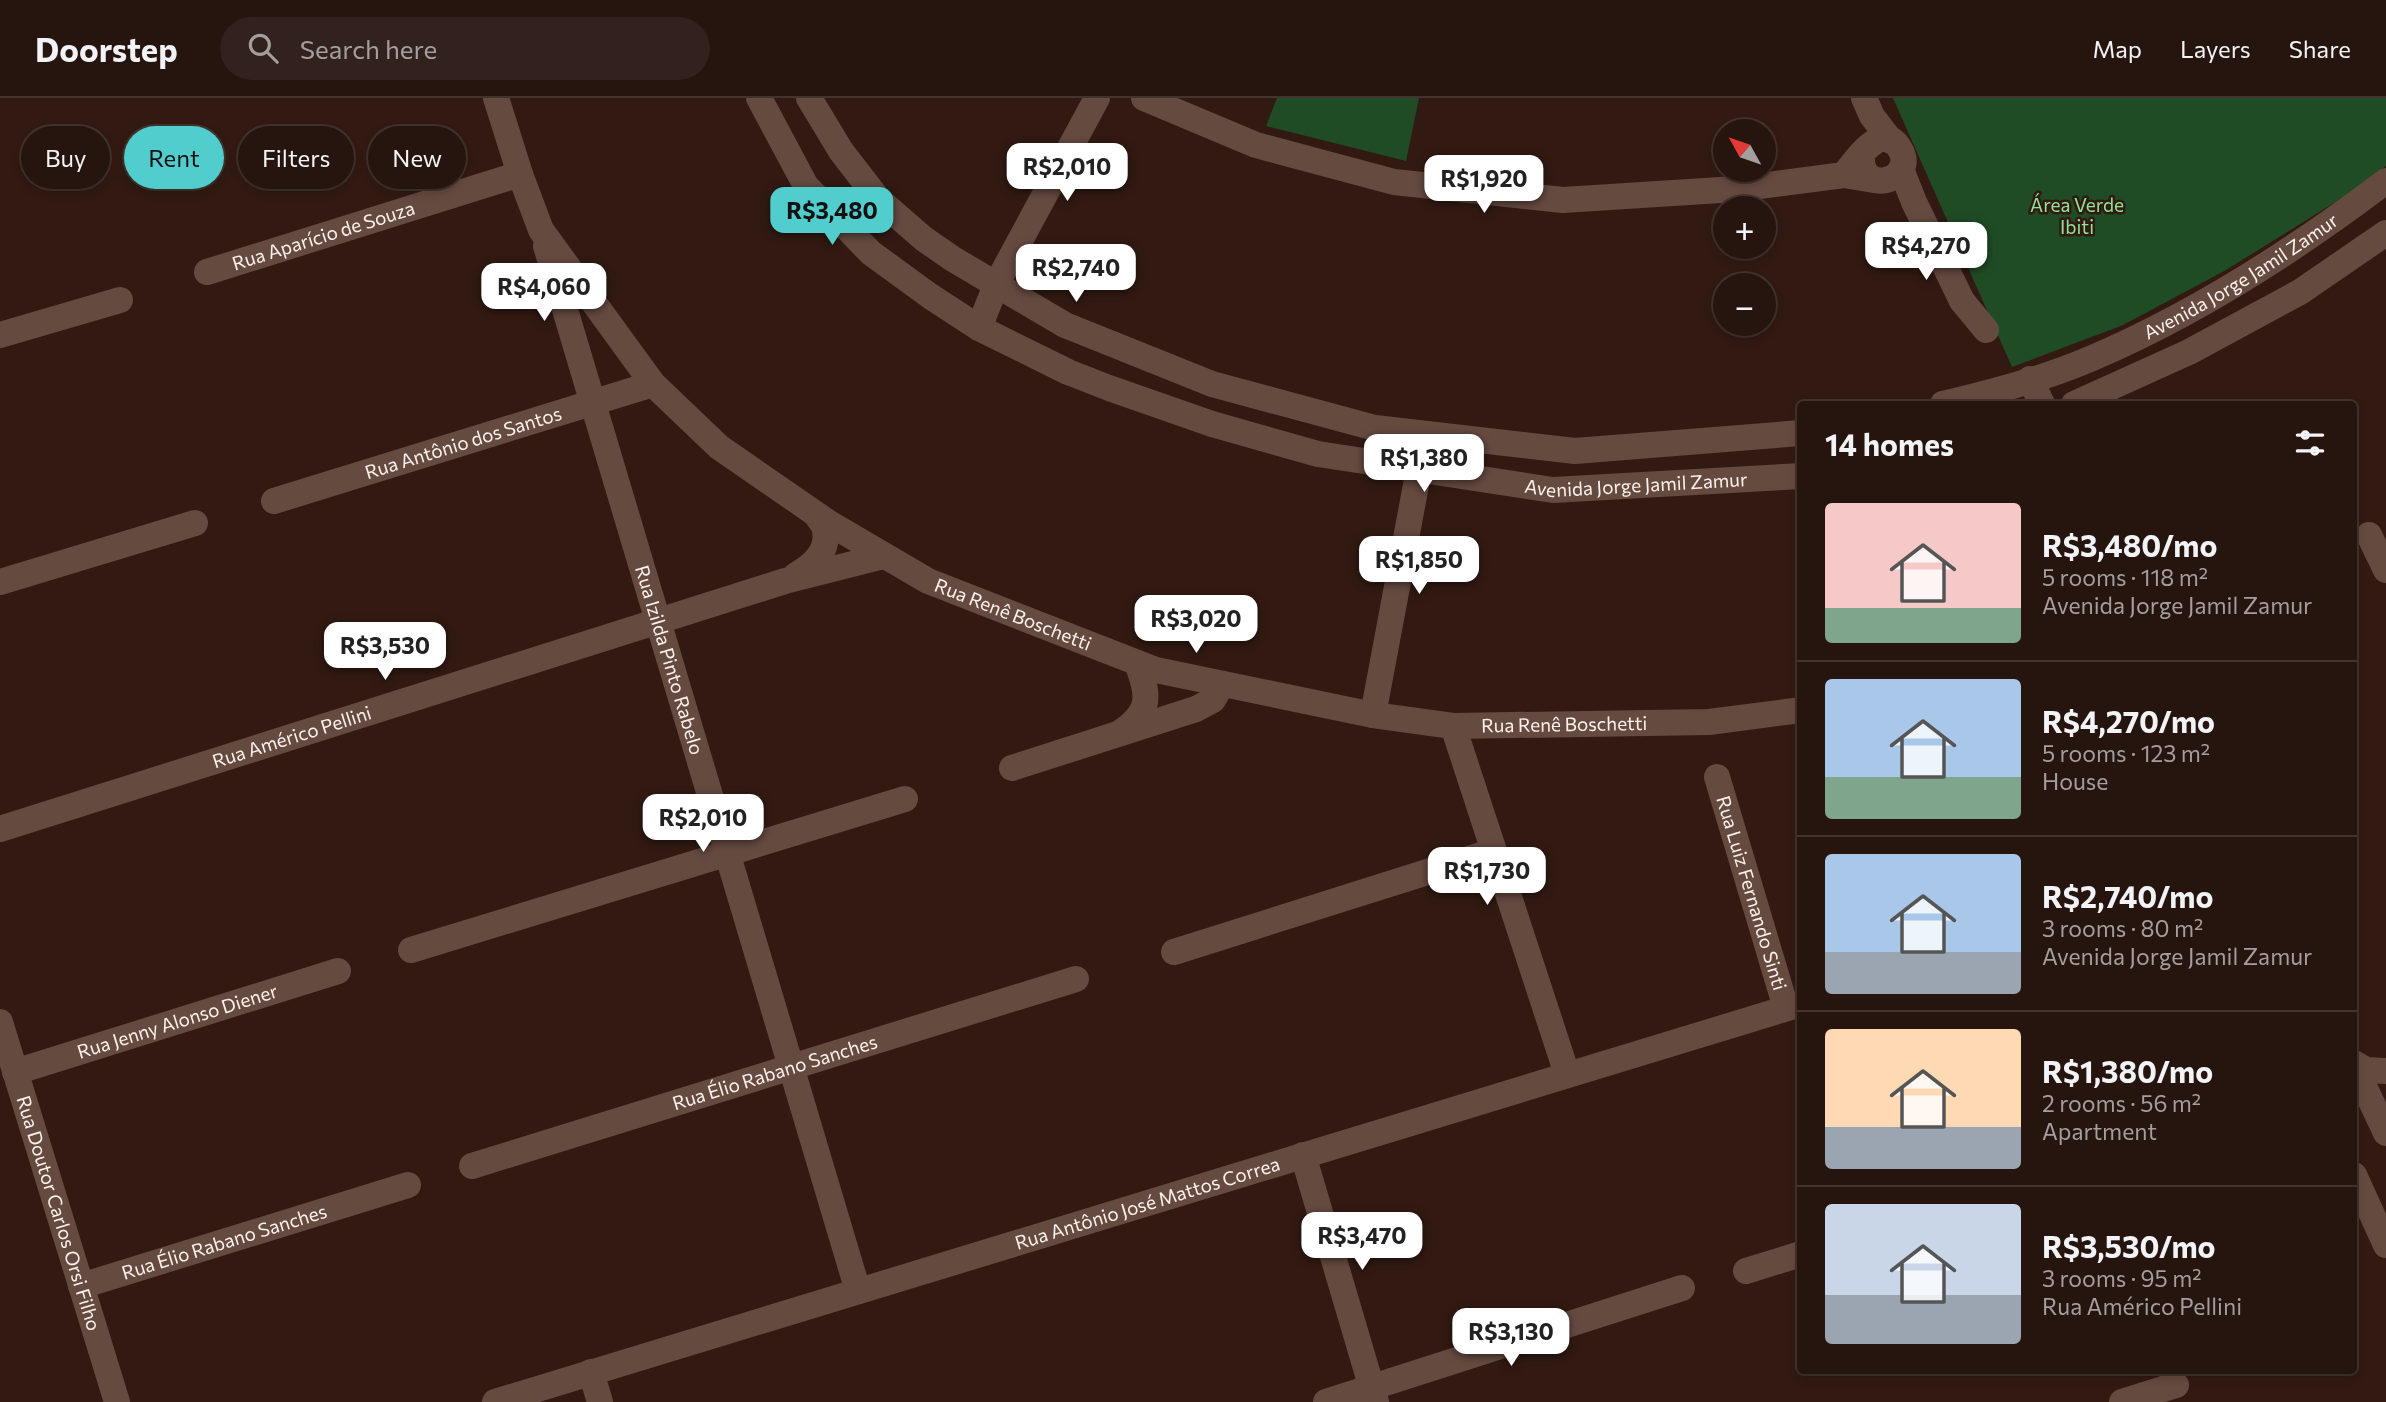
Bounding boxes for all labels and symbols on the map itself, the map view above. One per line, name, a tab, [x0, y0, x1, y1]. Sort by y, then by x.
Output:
north arrow	[1713, 119, 1776, 182]
pin: R$2,010	[1002, 144, 1132, 203]
pin: R$1,920	[1419, 156, 1549, 215]
pin: R$3,480	[767, 188, 897, 247]
park label: Área Verde Ibiti	[2030, 193, 2124, 238]
street label: Rua Aparício de Souza	[229, 196, 417, 274]
street label: Avenida Jorge Jamil Zamur	[2140, 208, 2342, 344]
pin: R$4,270	[1861, 222, 1991, 282]
pin: R$2,740	[1011, 244, 1141, 304]
pin: R$4,060	[479, 264, 609, 323]
street label: Rua Antônio dos Santos	[362, 401, 564, 483]
pin: R$1,380	[1359, 434, 1489, 494]
street label: Avenida Jorge Jamil Zamur	[1523, 467, 1748, 501]
pin: R$1,850	[1354, 536, 1484, 596]
street label: Rua Izilda Pinto Rabelo	[631, 562, 709, 757]
street label: Rua Renê Boschetti	[932, 573, 1095, 655]
pin: R$3,020	[1131, 596, 1261, 655]
pin: R$3,530	[320, 622, 450, 682]
street label: Rua Américo Pellini	[209, 700, 374, 772]
street label: Rua Renê Boschetti	[1481, 711, 1648, 737]
street label: Rua Luiz Fernando Sinti	[1712, 793, 1792, 993]
pin: R$2,010	[638, 794, 768, 854]
pin: R$1,730	[1422, 848, 1552, 907]
street label: Rua Jenny Alonso Diener	[74, 979, 281, 1063]
street label: Rua Élio Rabano Sanches	[669, 1029, 880, 1114]
street label: Rua Doutor Carlos Orsi Filho	[12, 1093, 106, 1333]
street label: Rua Antônio José Mattos Correa	[1012, 1152, 1282, 1254]
street label: Rua Élio Rabano Sanches	[119, 1199, 330, 1284]
pin: R$3,470	[1297, 1212, 1427, 1272]
pin: R$3,130	[1446, 1308, 1576, 1368]

